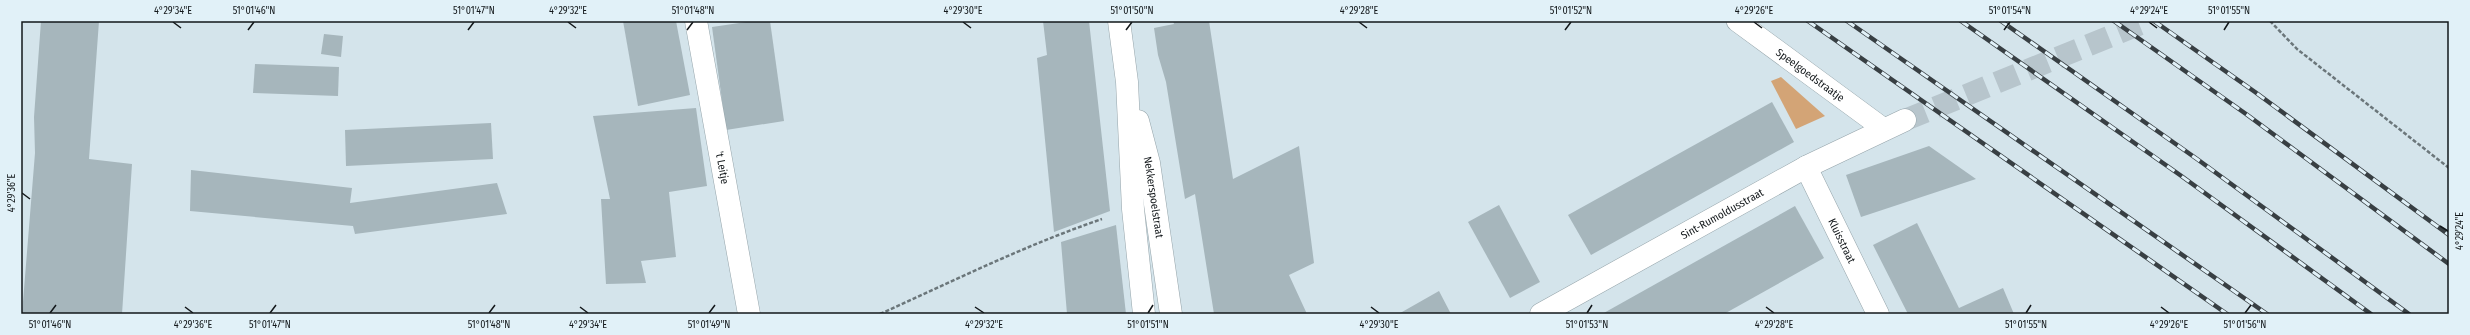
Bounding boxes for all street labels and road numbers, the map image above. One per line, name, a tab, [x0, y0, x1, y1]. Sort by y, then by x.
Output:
street label: Speelgoedstraatje	[1774, 45, 1847, 104]
street label: 't Leitje	[713, 150, 732, 185]
street label: Nekkerspoelstraat	[1141, 155, 1166, 239]
street label: Sint-Rumoldusstraat	[1678, 185, 1766, 242]
street label: Kluisstraat	[1826, 216, 1859, 265]

